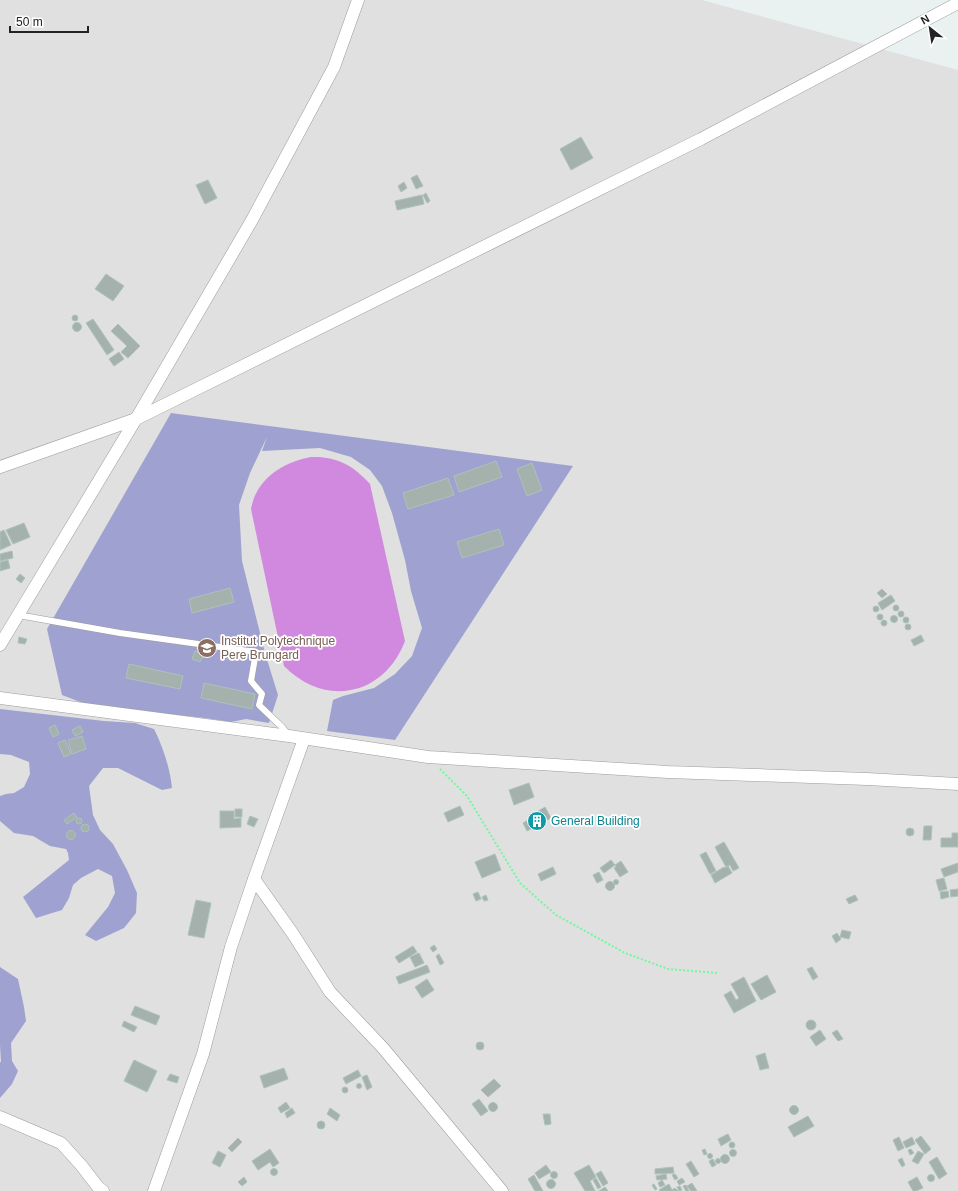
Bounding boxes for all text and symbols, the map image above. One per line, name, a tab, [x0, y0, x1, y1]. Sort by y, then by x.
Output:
scale bar	[10, 8, 88, 34]
north arrow	[910, 8, 950, 48]
text: N	[919, 12, 931, 27]
text: 50 m	[16, 15, 43, 29]
place label: Institut Polytechnique Pere Brungard	[221, 634, 335, 662]
school or university icon: Institut Polytechnique Pere Brungard	[196, 637, 218, 659]
building icon: General Building	[526, 810, 548, 832]
place label: General Building	[551, 814, 640, 828]

